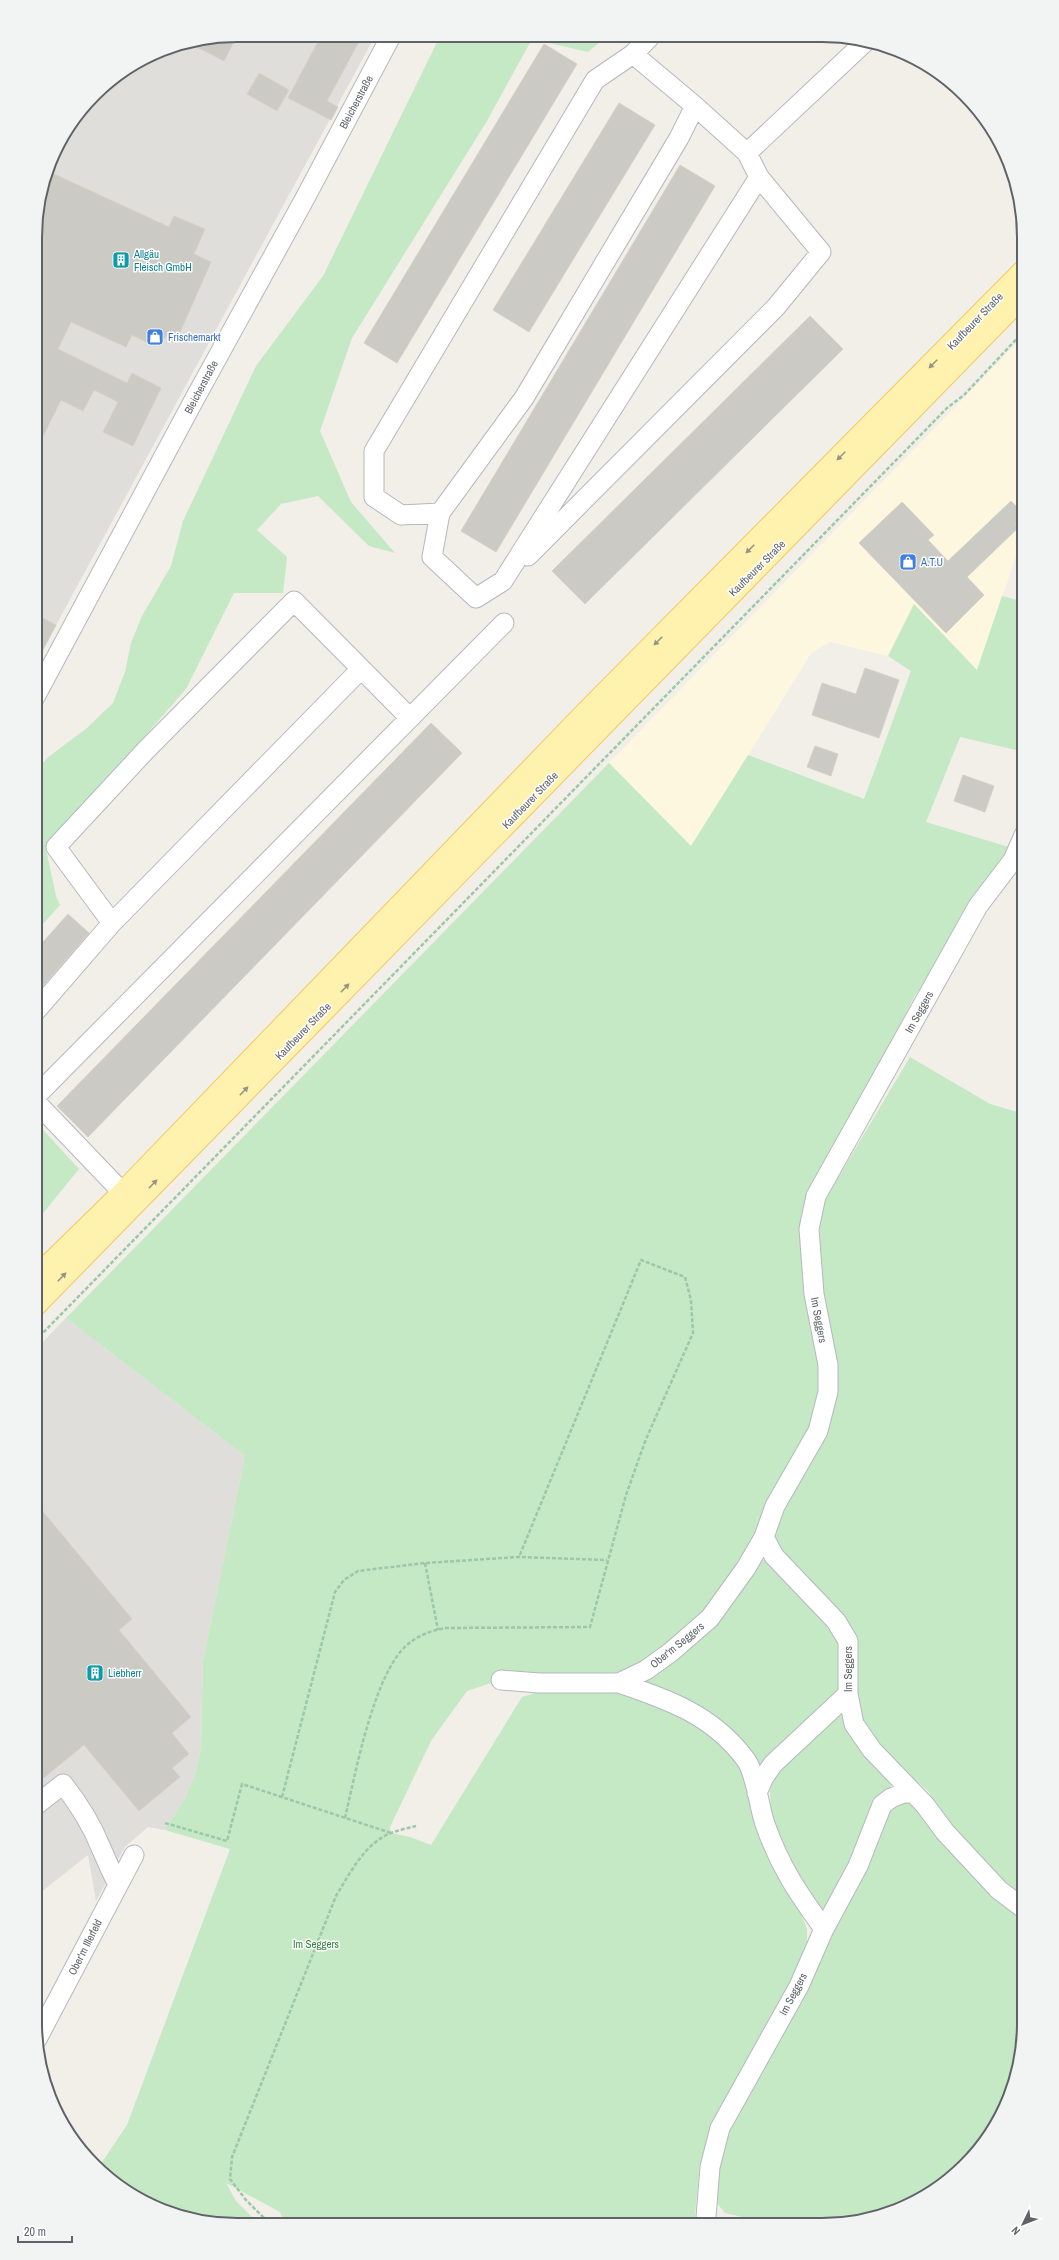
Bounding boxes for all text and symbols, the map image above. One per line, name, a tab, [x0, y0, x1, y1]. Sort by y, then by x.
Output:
street label: Bleicherstraße	[336, 73, 376, 131]
place label: Allgäu Fleisch GmbH	[133, 247, 192, 274]
building icon: Allgäu Fleisch GmbH	[111, 250, 131, 270]
street label: Kaufbeurer Straße	[944, 289, 1006, 353]
shop icon: Frischemarkt	[145, 327, 165, 347]
place label: Frischemarkt	[168, 330, 221, 344]
street label: Bleicherstraße	[181, 358, 221, 416]
one-way arrow	[928, 359, 938, 369]
one-way arrow	[836, 451, 846, 461]
street label: Kaufbeurer Straße	[726, 537, 788, 599]
one-way arrow	[745, 544, 755, 554]
shop icon: A.T.U	[898, 552, 918, 572]
place label: A.T.U	[920, 555, 943, 569]
one-way arrow	[653, 636, 663, 646]
street label: Kaufbeurer Straße	[499, 768, 561, 832]
one-way arrow	[340, 983, 350, 993]
street label: Im Seggers	[902, 988, 937, 1036]
street label: Kaufbeurer Straße	[272, 999, 334, 1063]
one-way arrow	[239, 1086, 249, 1096]
one-way arrow	[148, 1179, 158, 1189]
one-way arrow	[58, 1272, 67, 1282]
street label: Im Seggers	[808, 1296, 830, 1344]
street label: Ober'm Seggers	[647, 1619, 707, 1671]
street label: Im Seggers	[841, 1645, 855, 1692]
building icon: Liebherr	[85, 1663, 105, 1683]
place label: Liebherr	[108, 1666, 142, 1680]
street label: Ober'm Illerfeld	[65, 1917, 105, 1977]
park label: Im Seggers	[293, 1937, 340, 1951]
street label: Im Seggers	[776, 1970, 810, 2018]
north arrow	[1003, 2204, 1043, 2244]
scale bar	[18, 2218, 72, 2244]
text: 20 m	[24, 2224, 46, 2240]
text: N	[1008, 2224, 1023, 2238]

